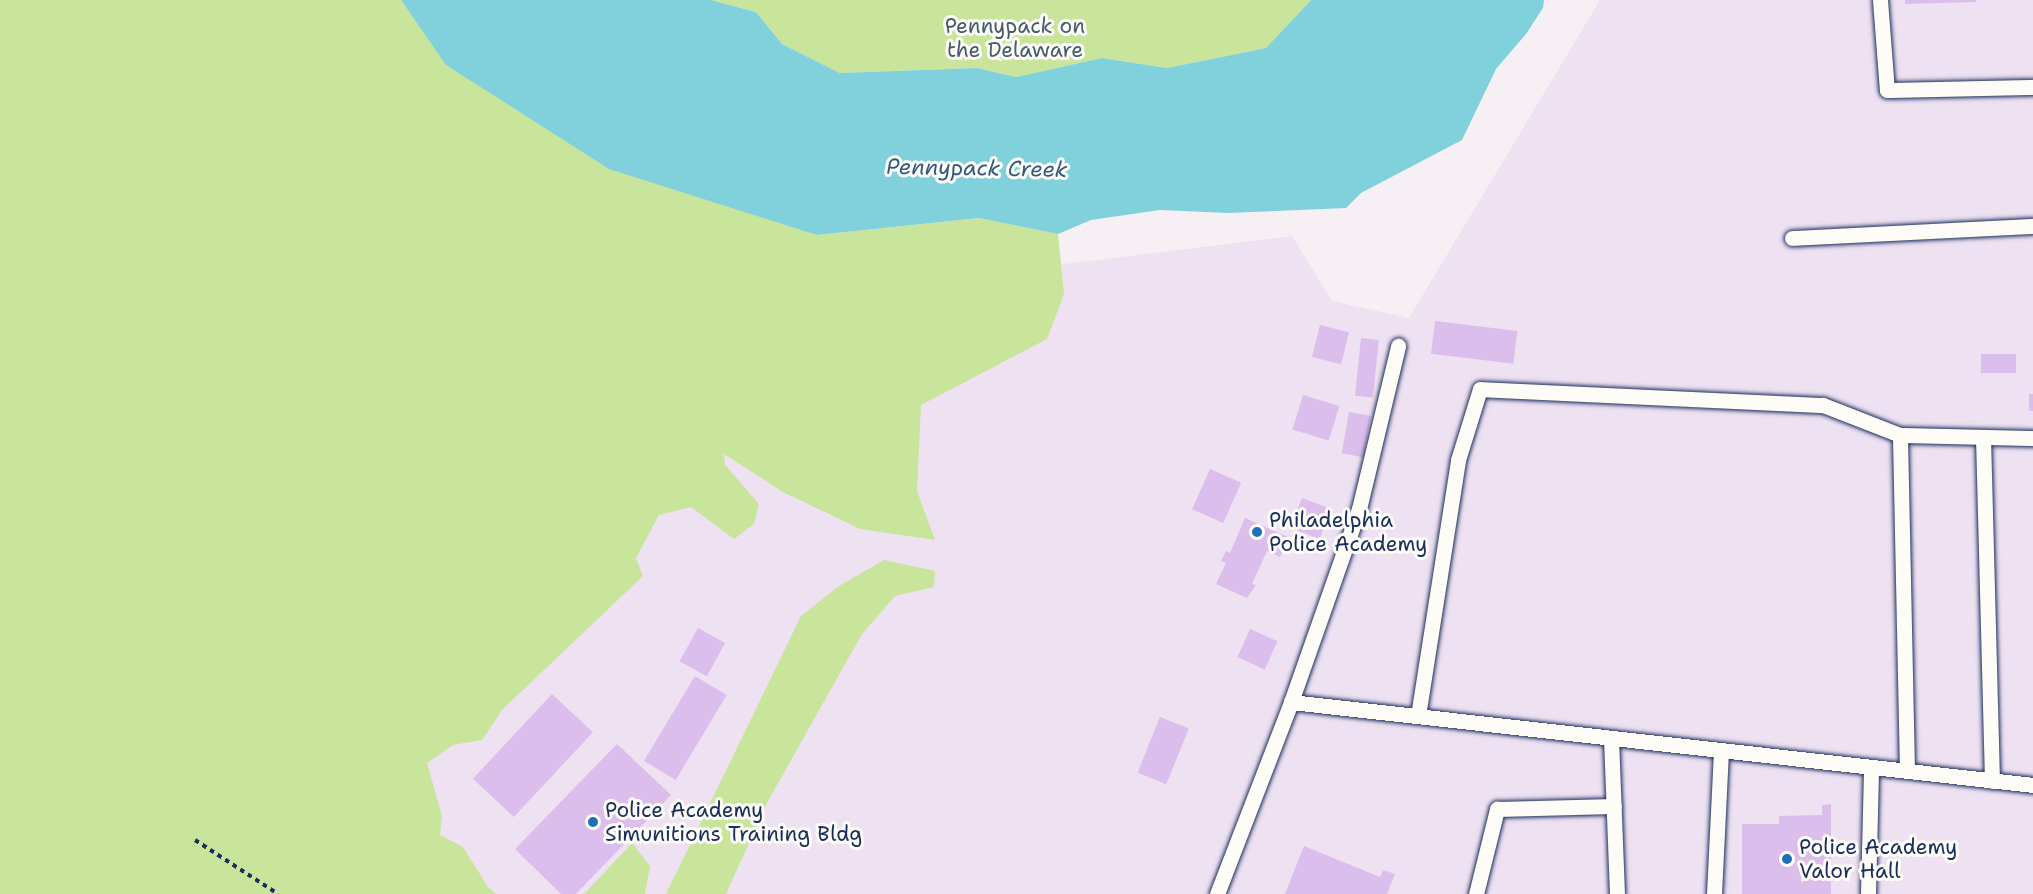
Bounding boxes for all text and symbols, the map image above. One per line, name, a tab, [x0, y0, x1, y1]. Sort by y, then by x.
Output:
park label: Pennypack on the Delaware	[945, 13, 1085, 63]
water label: Pennypack Creek	[886, 153, 1068, 183]
place label: Philadelphia Police Academy	[1269, 507, 1427, 557]
marker: Philadelphia Police Academy	[1250, 525, 1264, 539]
place label: Police Academy Simunitions Training Bldg	[605, 797, 862, 847]
marker: Police Academy Simunitions Training Bldg	[586, 815, 600, 829]
place label: Police Academy Valor Hall	[1799, 834, 1957, 884]
marker: Police Academy Valor Hall	[1780, 852, 1794, 866]

